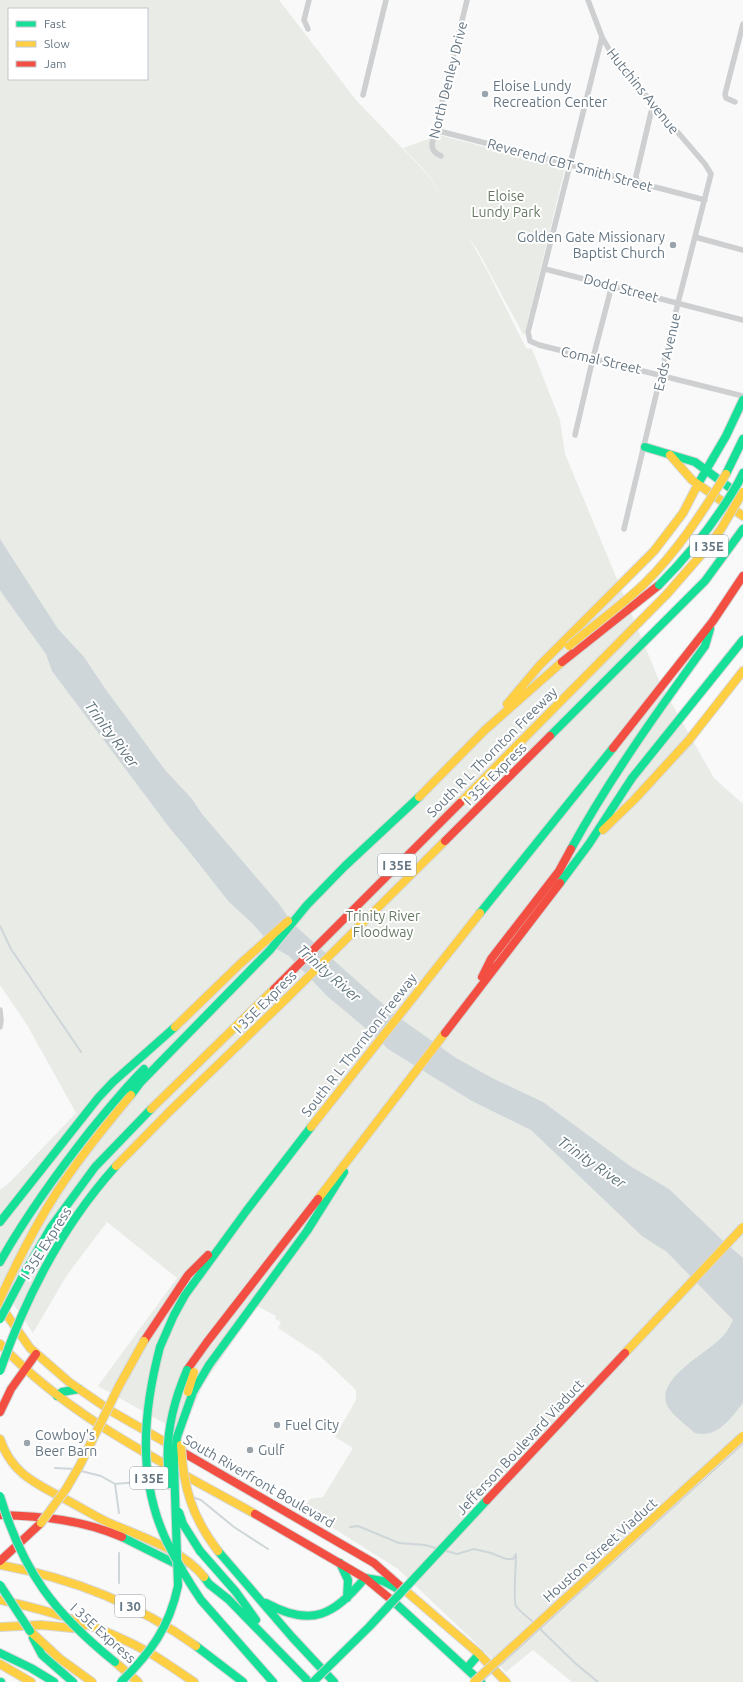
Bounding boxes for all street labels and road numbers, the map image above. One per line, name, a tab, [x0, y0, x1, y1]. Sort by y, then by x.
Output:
street label: North Denley Drive	[426, 20, 470, 140]
street label: Hutchins Avenue	[604, 45, 682, 137]
street label: Reverend CBT Smith Street	[486, 135, 655, 195]
street label: Dodd Street	[582, 270, 661, 306]
street label: Eads Avenue	[650, 311, 684, 393]
street label: Comal Street	[559, 343, 643, 377]
road number: I 35E	[690, 535, 728, 557]
street label: South R L Thornton Freeway	[424, 683, 561, 820]
street label: I 35E Express	[460, 739, 530, 809]
road number: I 35E	[378, 854, 416, 876]
street label: I 35E Express	[230, 967, 300, 1037]
street label: South R L Thornton Freeway	[298, 970, 420, 1120]
street label: I 35E Express	[17, 1204, 75, 1282]
street label: Jefferson Boulevard Viaduct	[453, 1376, 587, 1518]
street label: South Riverfront Boulevard	[181, 1431, 337, 1531]
road number: I 35E	[130, 1467, 168, 1489]
street label: Houston Street Viaduct	[540, 1494, 660, 1605]
road number: I 30	[115, 1595, 145, 1617]
street label: I 35E Express	[67, 1600, 139, 1666]

